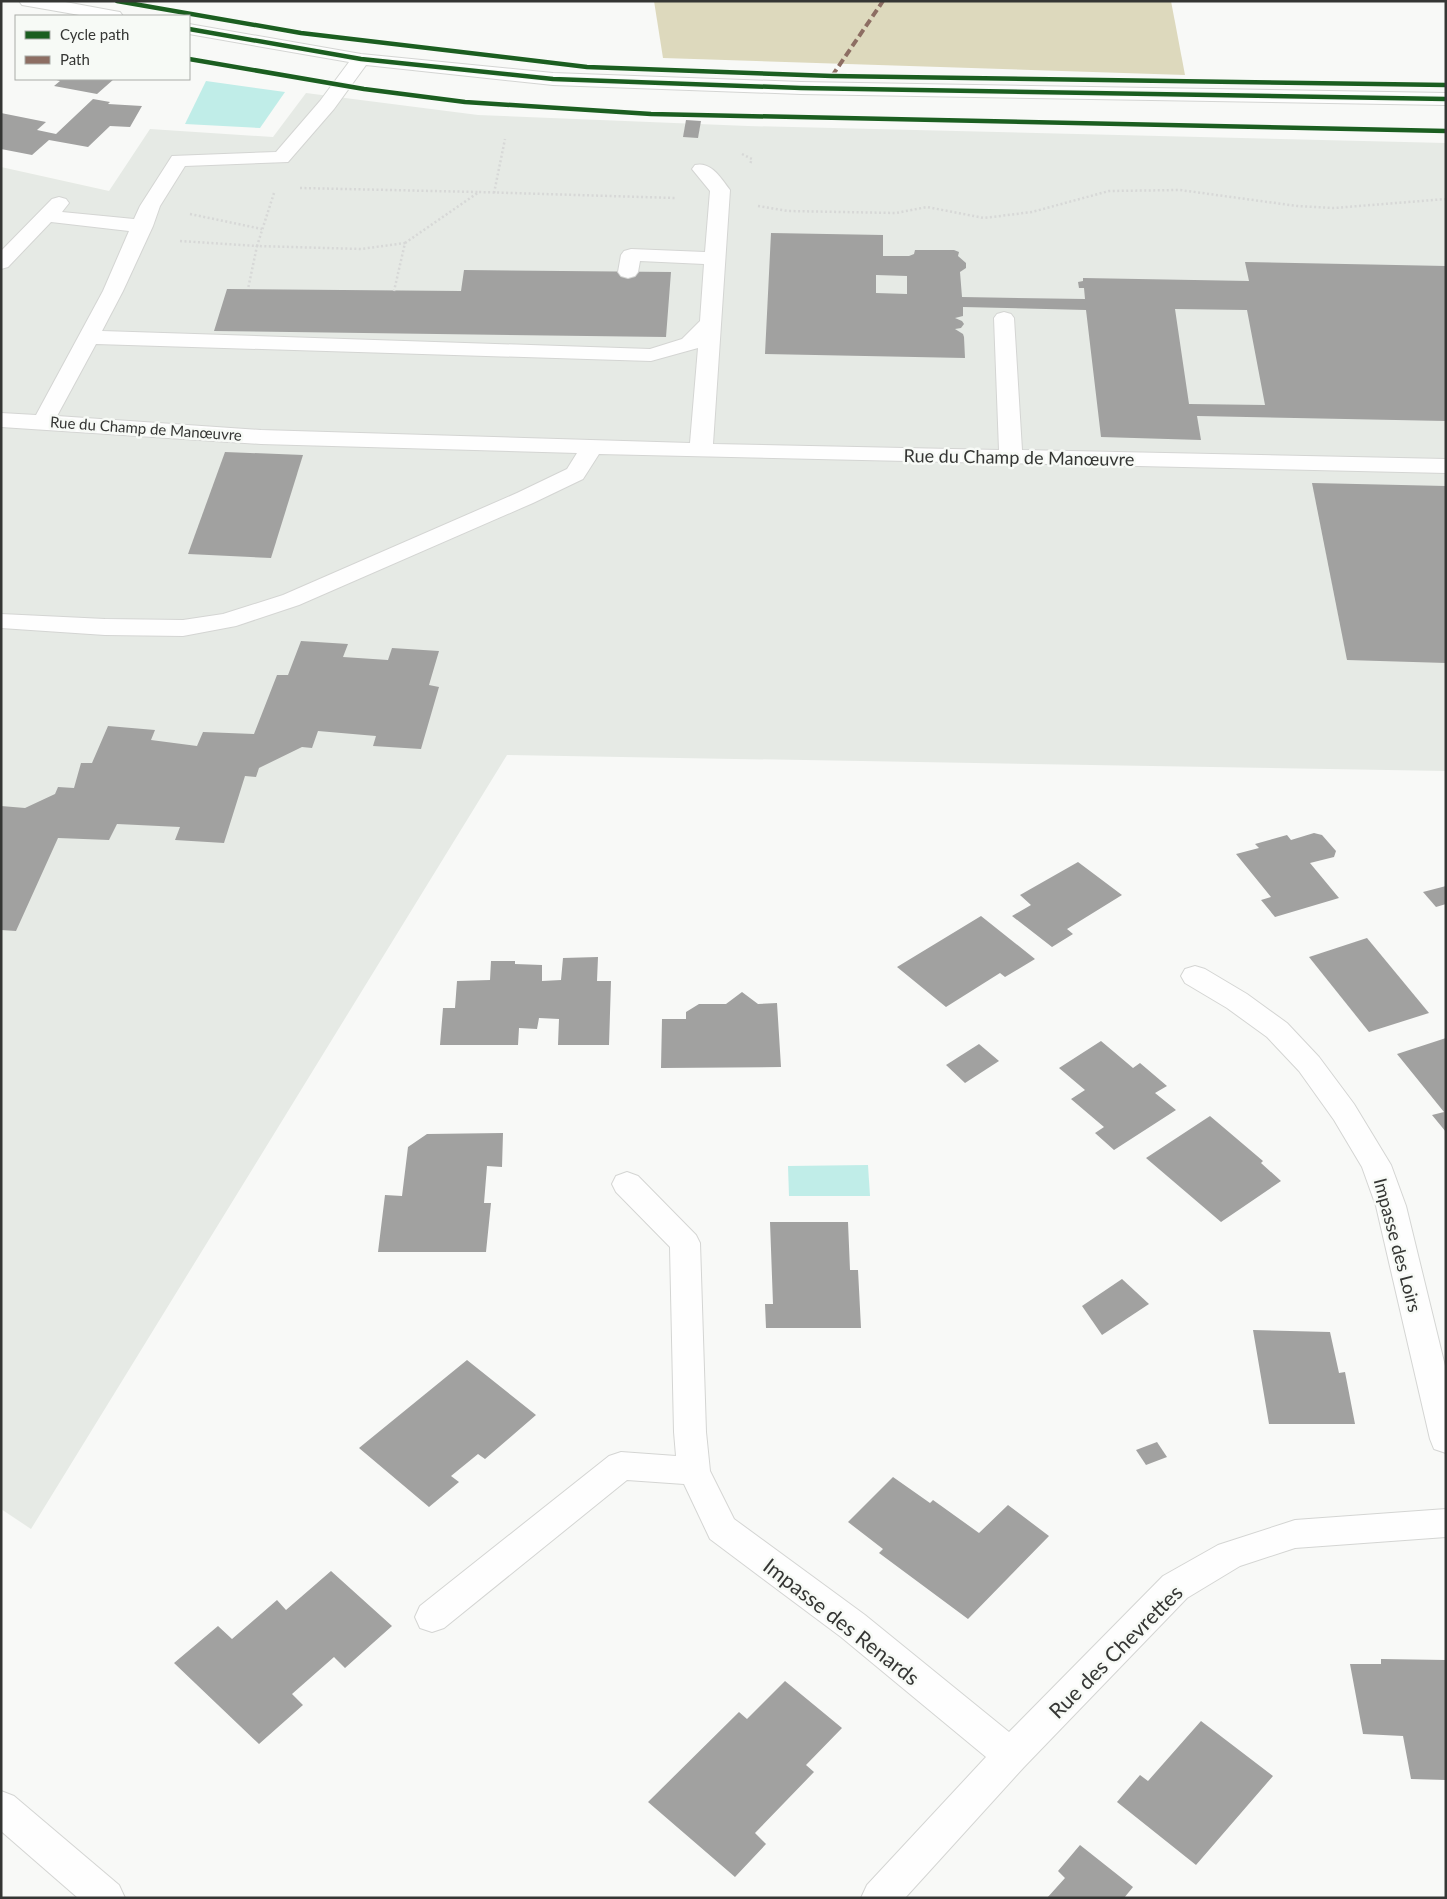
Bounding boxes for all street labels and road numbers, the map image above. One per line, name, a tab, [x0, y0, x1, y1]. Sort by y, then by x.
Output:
street label: Rue du Champ de Manœuvre	[50, 412, 243, 444]
street label: Rue du Champ de Manœuvre	[903, 444, 1135, 470]
street label: Impasse des Loirs	[1370, 1176, 1427, 1315]
street label: Impasse des Renards	[759, 1552, 925, 1690]
street label: Rue des Chevrettes	[1043, 1579, 1187, 1723]

